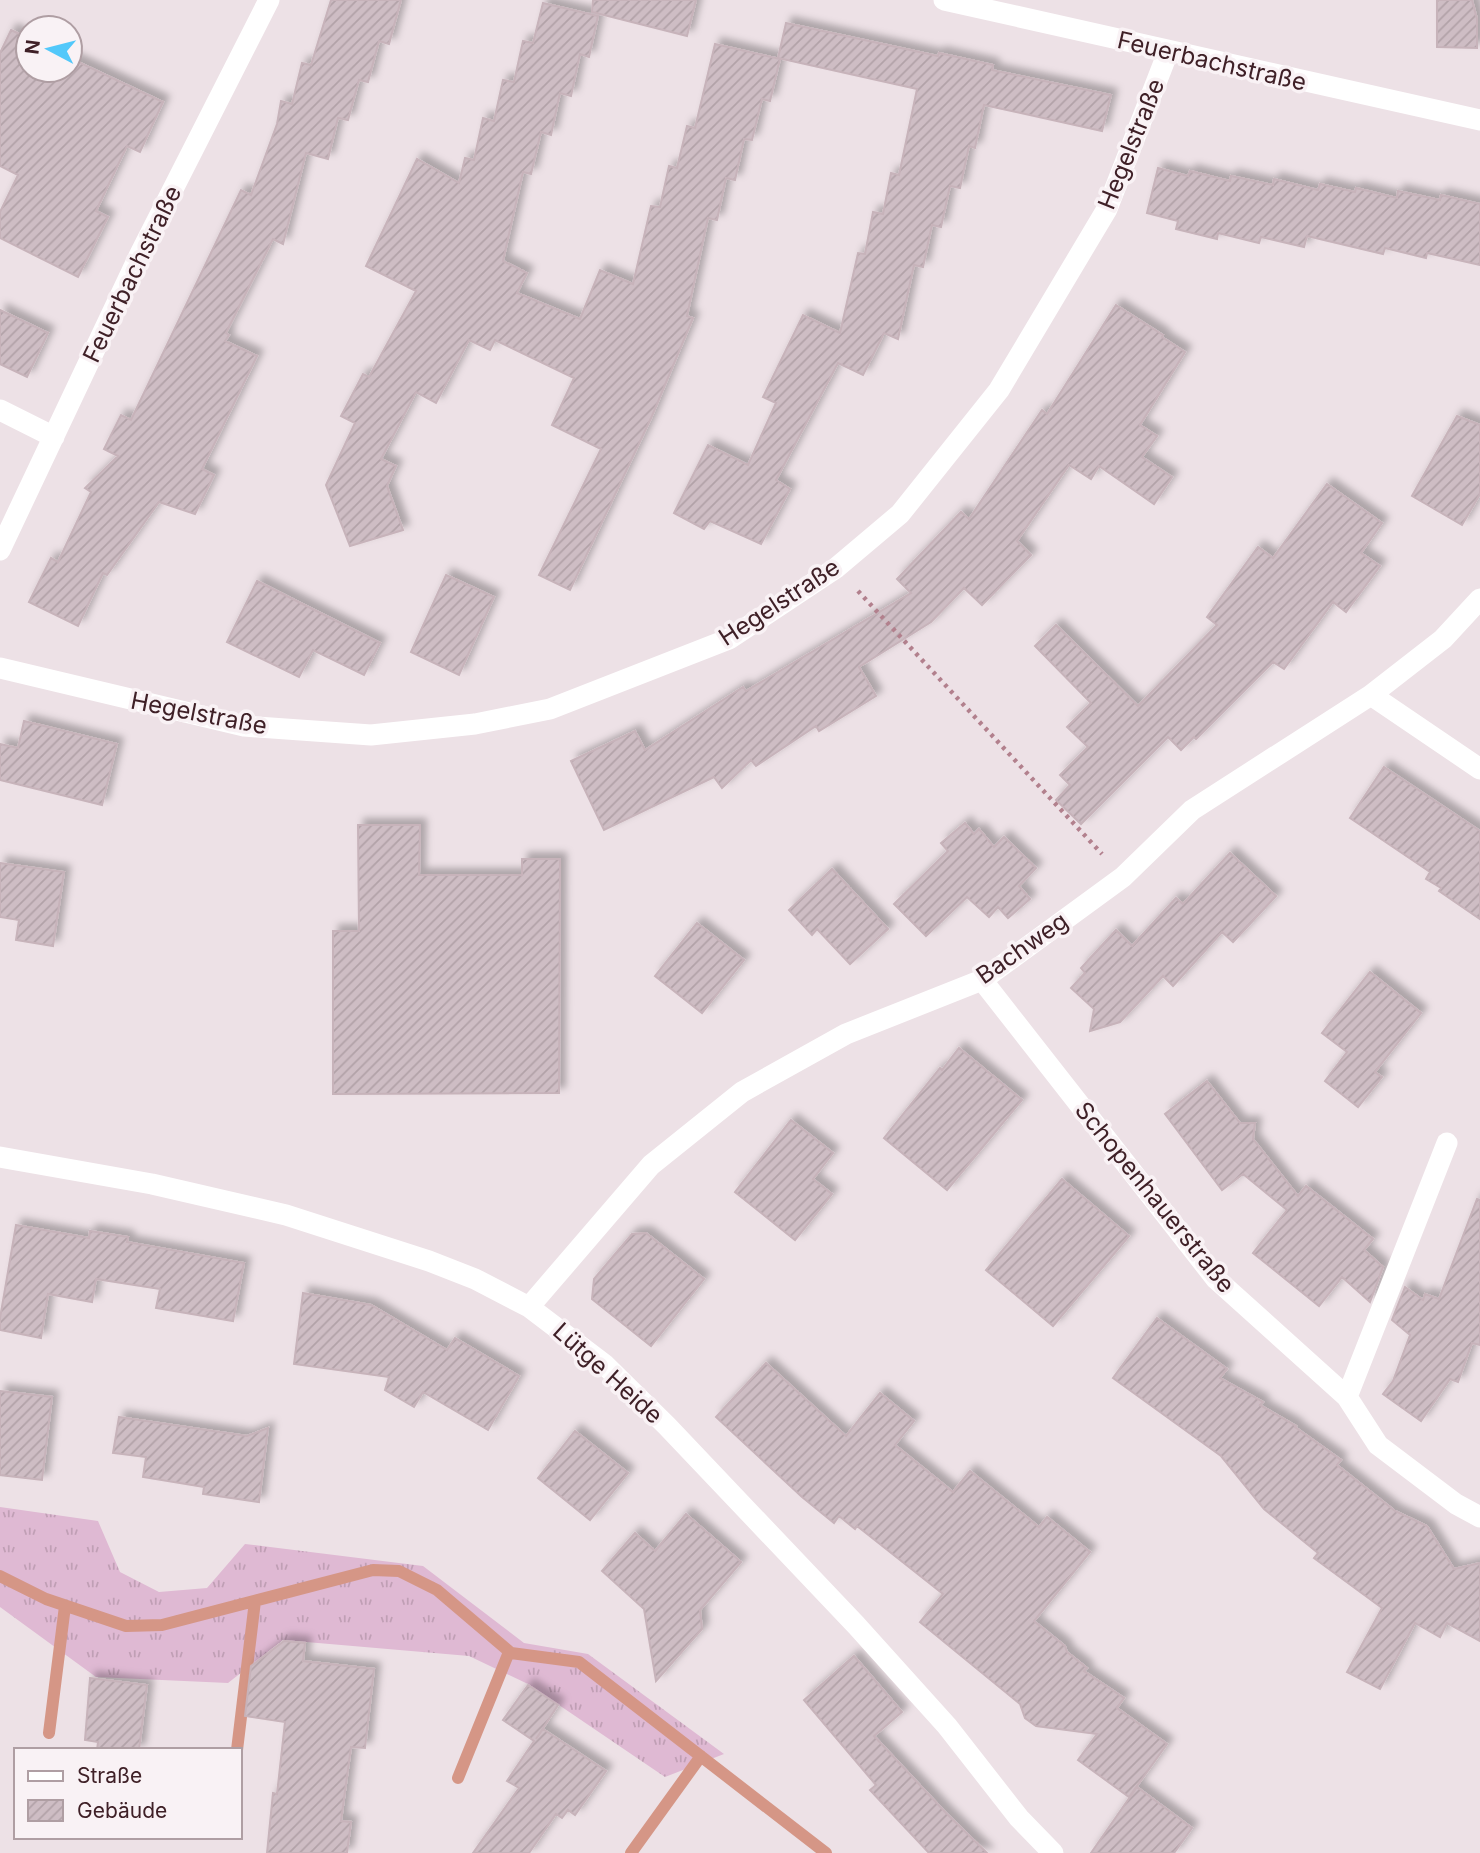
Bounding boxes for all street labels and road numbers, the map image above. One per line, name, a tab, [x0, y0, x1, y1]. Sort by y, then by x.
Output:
street label: Feuerbachstraße	[1115, 25, 1309, 97]
street label: Hegelstraße	[1092, 75, 1170, 213]
street label: Feuerbachstraße	[77, 181, 187, 367]
street label: Hegelstraße	[713, 552, 845, 652]
street label: Hegelstraße	[128, 686, 270, 740]
street label: Bachweg	[971, 906, 1073, 990]
street label: Schopenhauerstraße	[1069, 1096, 1241, 1298]
street label: Lütge Heide	[547, 1316, 669, 1430]

